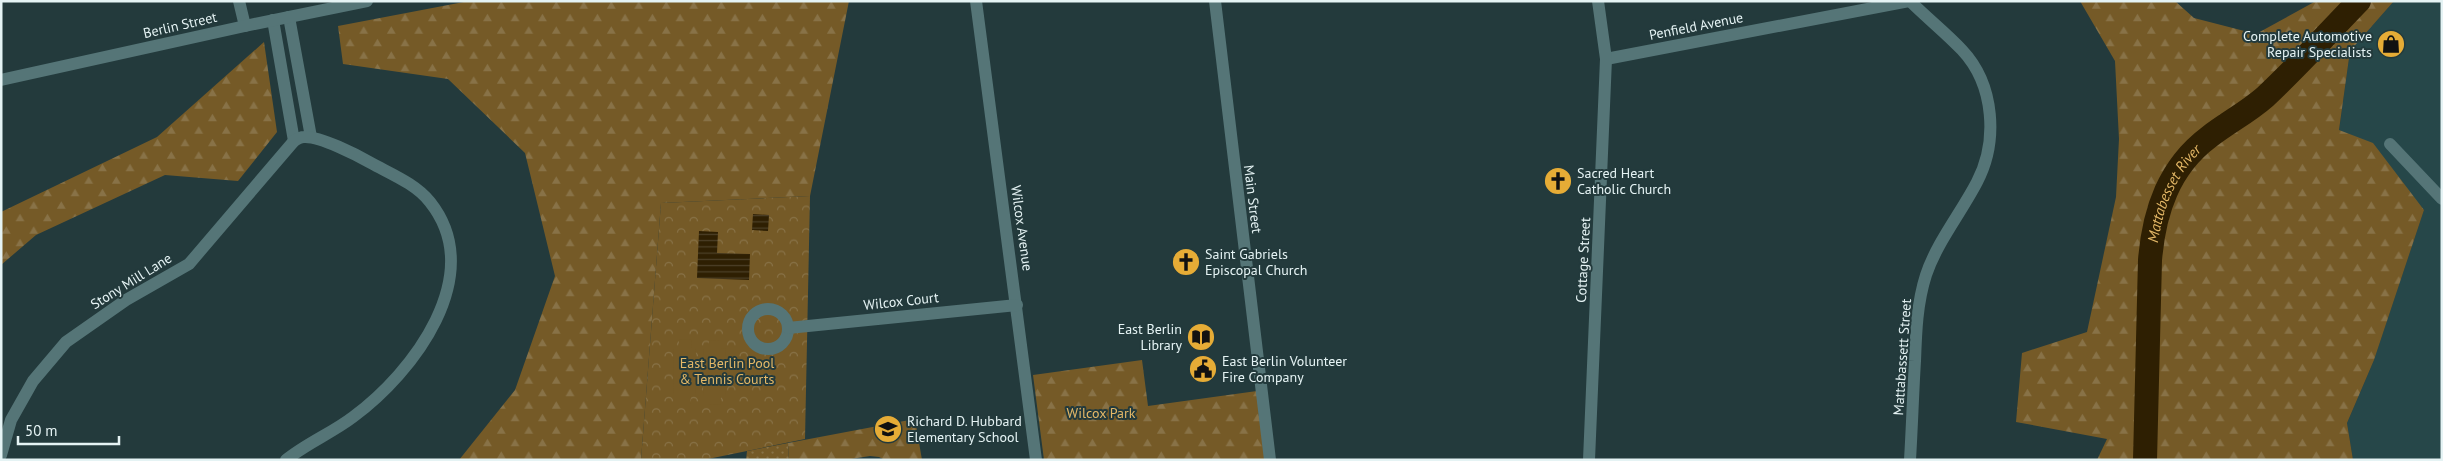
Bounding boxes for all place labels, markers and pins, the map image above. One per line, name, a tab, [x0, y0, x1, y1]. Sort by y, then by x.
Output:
place label: Complete Automotive Repair Specialists	[2243, 27, 2372, 61]
shop icon: Complete Automotive Repair Specialists	[2376, 29, 2406, 59]
place label: Sacred Heart Catholic Church	[1577, 164, 1671, 198]
church icon: Sacred Heart Catholic Church	[1543, 166, 1573, 196]
place label: Saint Gabriels Episcopal Church	[1205, 245, 1308, 279]
church icon: Saint Gabriels Episcopal Church	[1171, 247, 1201, 277]
place label: East Berlin Library	[1118, 320, 1182, 354]
library icon: East Berlin Library	[1186, 322, 1216, 352]
place label: East Berlin Volunteer Fire Company	[1222, 352, 1347, 386]
public building icon: East Berlin Volunteer Fire Company	[1188, 354, 1218, 384]
place label: Richard D. Hubbard Elementary School	[907, 412, 1022, 446]
school or university icon: Richard D. Hubbard Elementary School	[873, 414, 903, 444]

